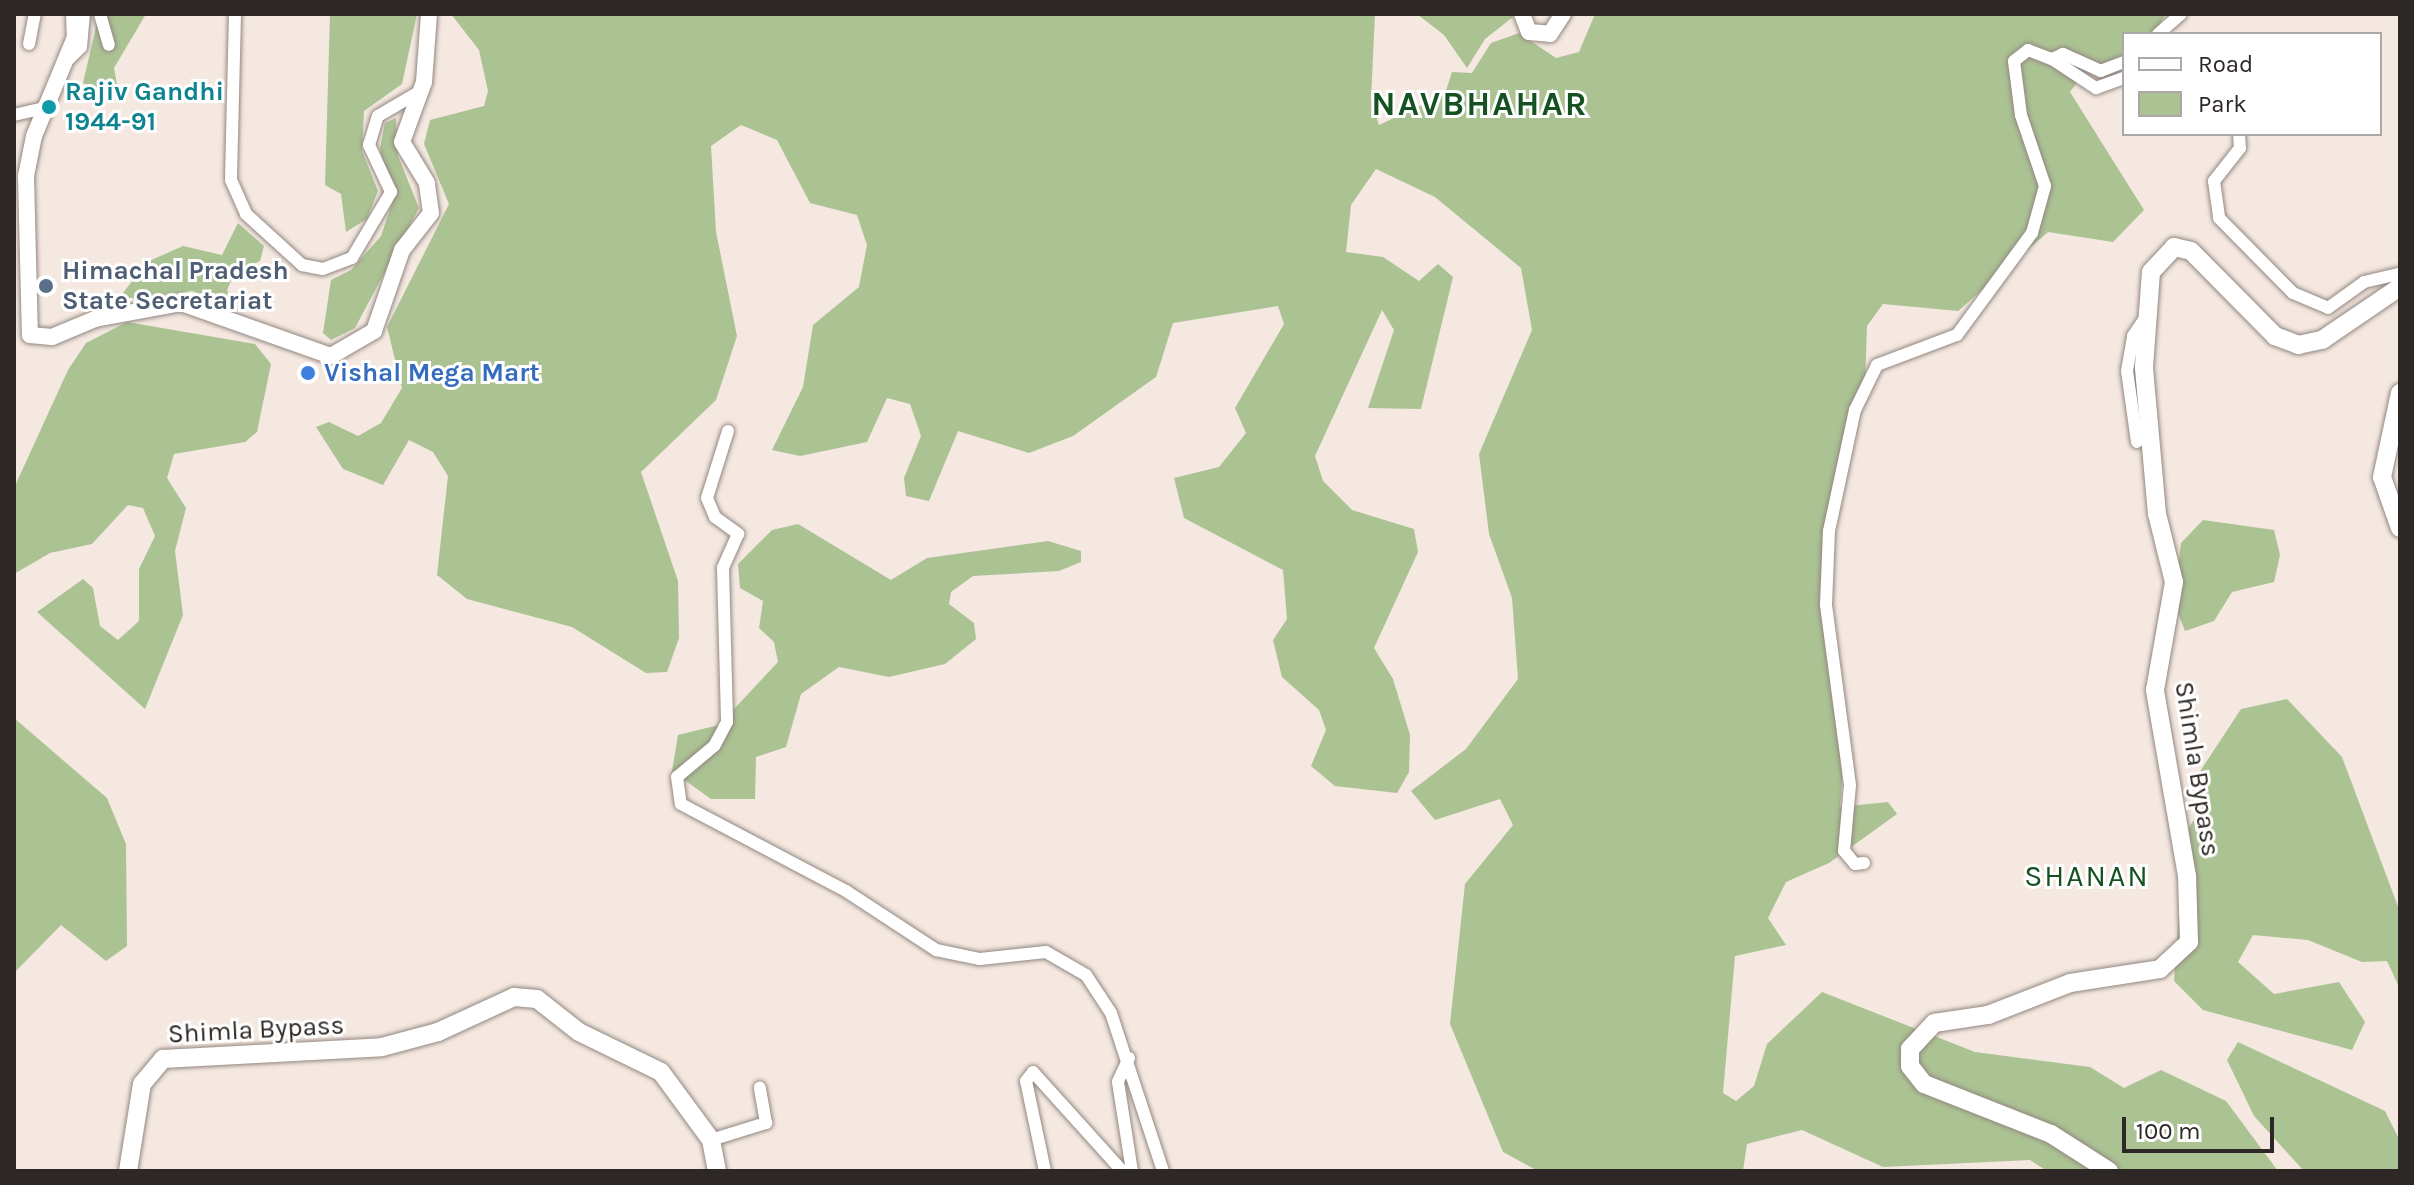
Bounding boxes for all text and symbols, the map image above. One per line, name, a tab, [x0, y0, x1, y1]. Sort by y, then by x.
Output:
legend	[2122, 32, 2382, 136]
text: Road	[2198, 50, 2253, 78]
place label: Rajiv Gandhi 1944-91	[65, 76, 224, 138]
district label: NAVBHAHAR	[1371, 85, 1589, 125]
text: Park	[2198, 90, 2247, 118]
marker: Rajiv Gandhi 1944-91	[40, 98, 58, 116]
place label: Himachal Pradesh State Secretariat	[62, 255, 289, 316]
marker: Himachal Pradesh State Secretariat	[37, 277, 55, 295]
place label: Vishal Mega Mart	[324, 357, 540, 389]
marker: Vishal Mega Mart	[299, 364, 317, 382]
street label: Shimla Bypass	[2168, 679, 2226, 859]
district label: SHANAN	[2024, 858, 2150, 894]
street label: Shimla Bypass	[167, 1010, 345, 1050]
scale bar	[2126, 1101, 2278, 1151]
text: 100 m	[2136, 1117, 2201, 1145]

